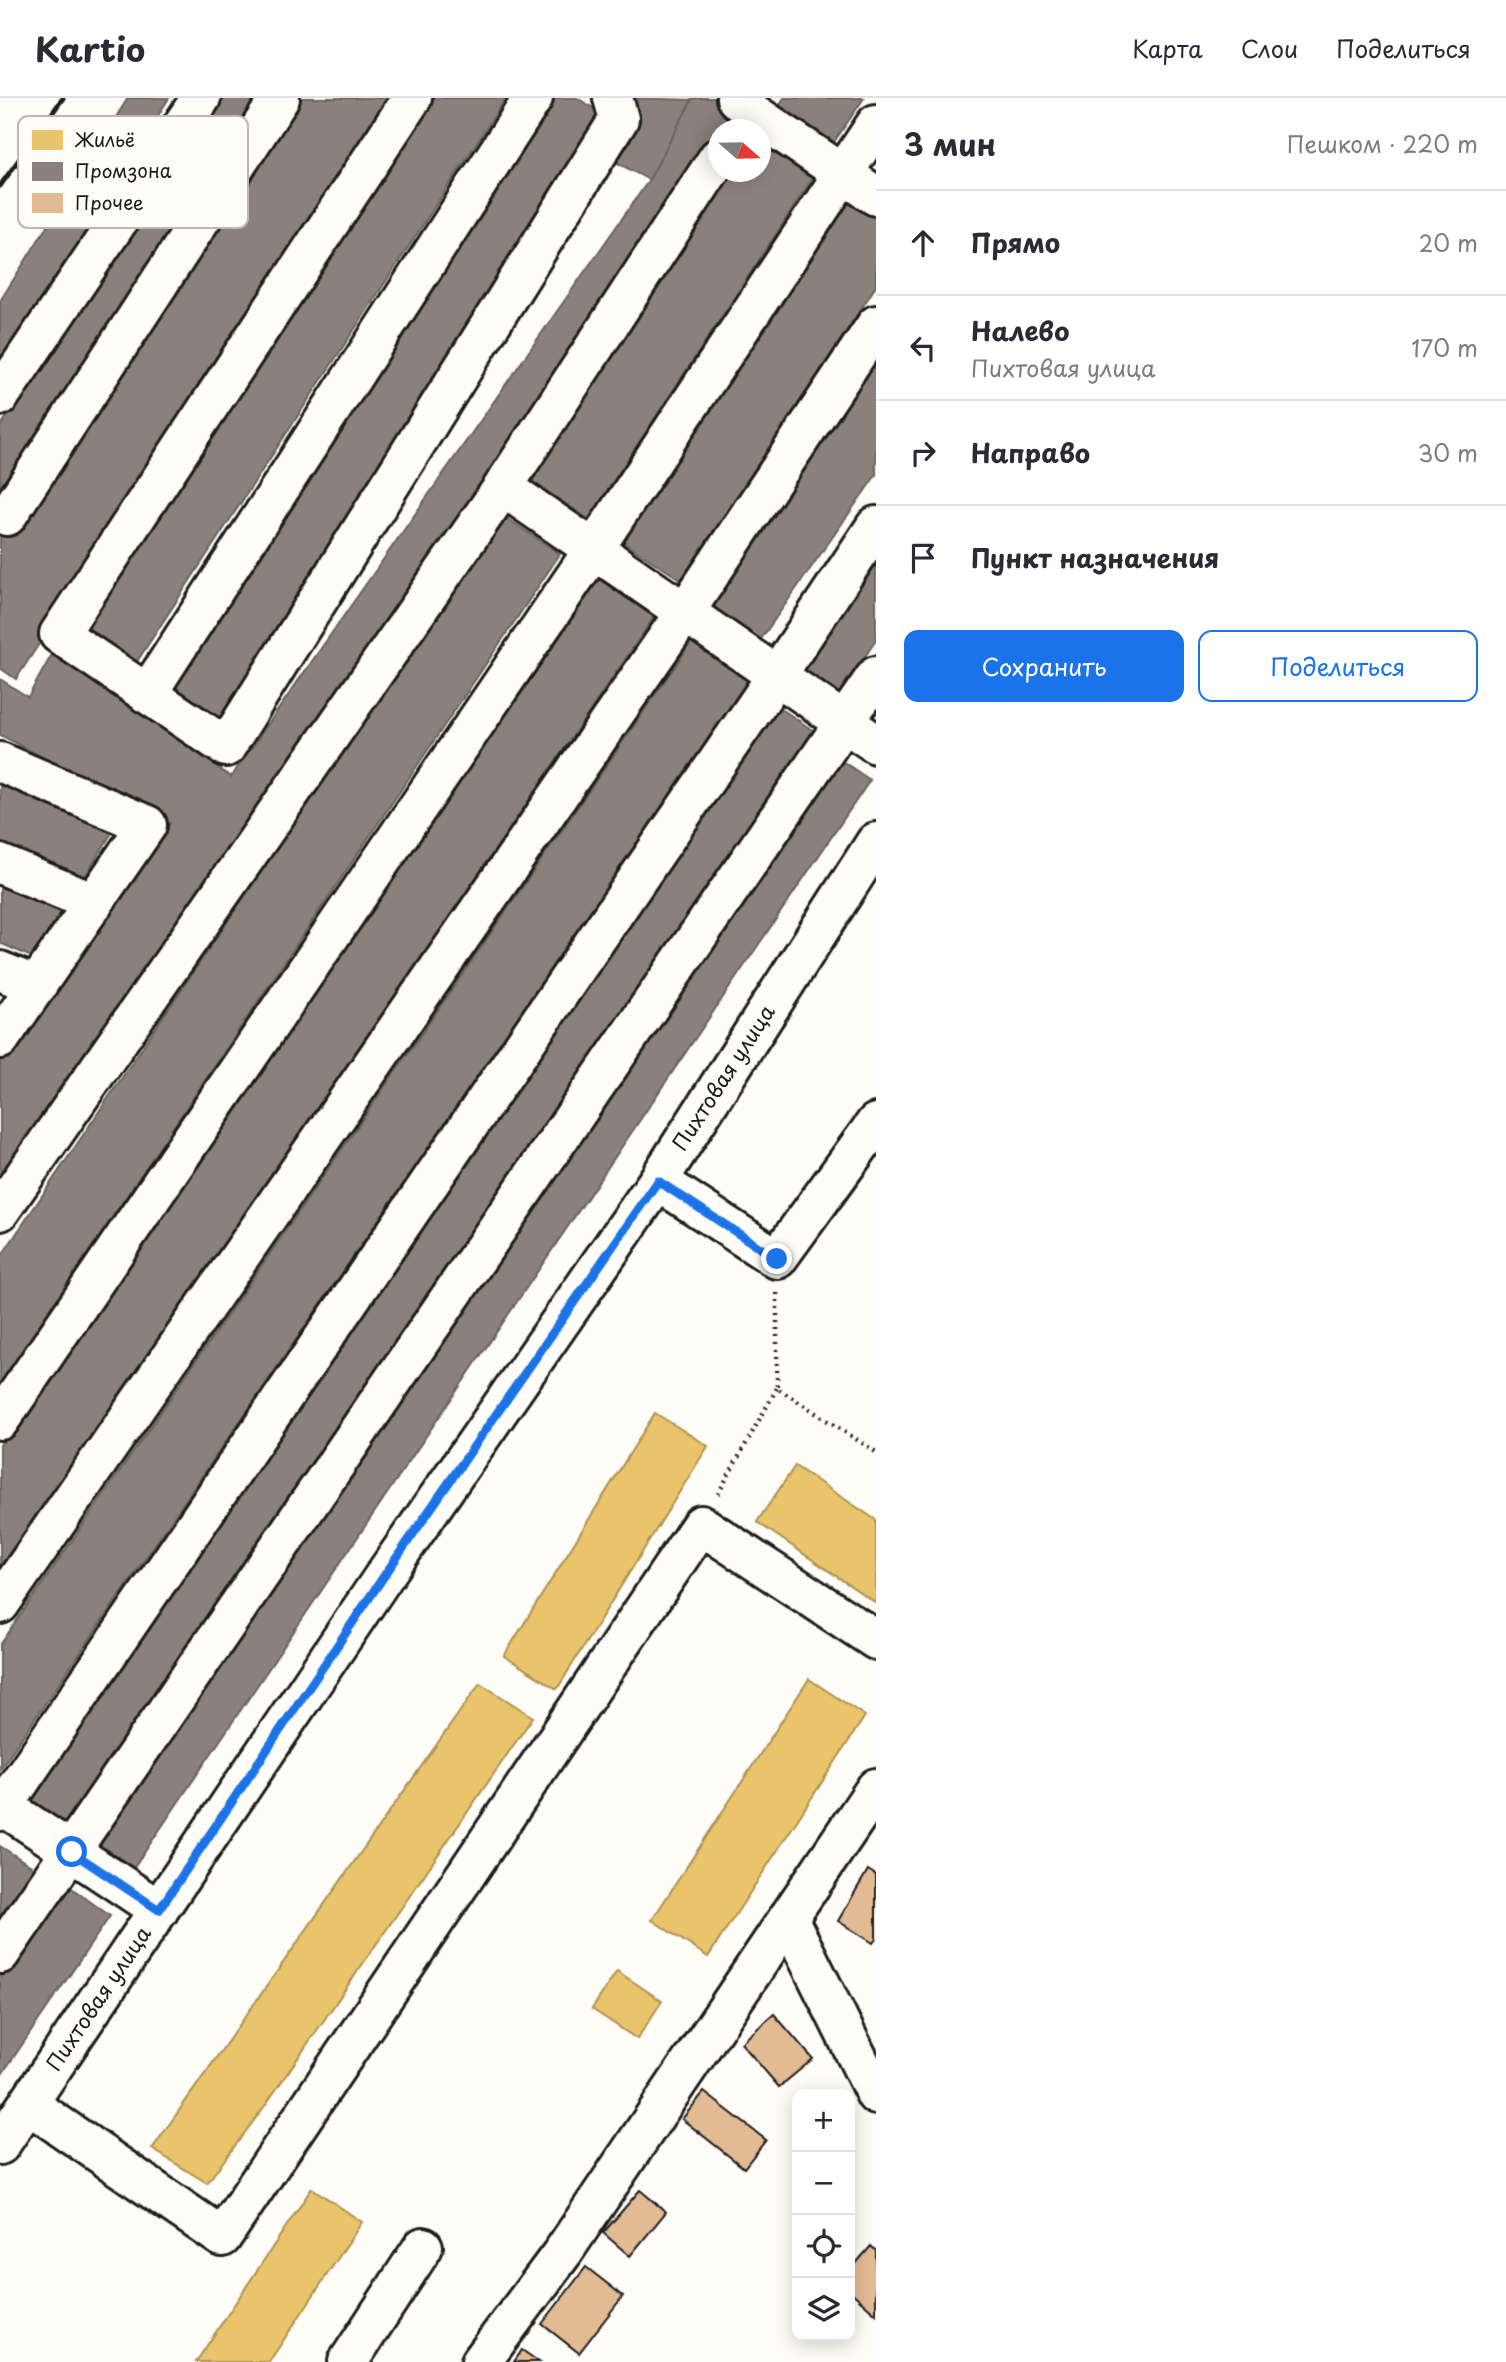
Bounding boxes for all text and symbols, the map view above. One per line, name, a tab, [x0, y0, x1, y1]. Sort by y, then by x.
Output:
text: Kartio	[35, 23, 145, 73]
text: Карта	[1132, 30, 1203, 66]
text: Слои	[1241, 30, 1298, 66]
text: Поделиться	[1336, 30, 1471, 66]
legend	[18, 116, 248, 228]
north arrow	[708, 119, 771, 182]
text: 3 мин	[904, 121, 996, 166]
text: Жильё	[74, 125, 135, 153]
text: Пешком · 220 m	[1287, 126, 1478, 161]
text: Промзона	[75, 156, 172, 184]
text: Прочее	[75, 188, 144, 216]
text: Прямо	[971, 223, 1060, 262]
icon: ahead	[904, 224, 942, 262]
text: 20 m	[1419, 225, 1478, 260]
text: Налево	[971, 311, 1069, 350]
icon: left	[904, 329, 942, 367]
text: 170 m	[1411, 330, 1478, 365]
text: Пихтовая улица	[971, 350, 1156, 385]
text: Направо	[971, 433, 1090, 472]
icon: right	[904, 434, 942, 472]
text: 30 m	[1417, 435, 1478, 470]
text: Пункт назначения	[971, 538, 1219, 577]
icon: arrive	[904, 539, 942, 577]
button: Сохранить	[904, 630, 1184, 702]
button: Поделиться	[1198, 630, 1478, 702]
street label: Пихтовая улица	[663, 997, 782, 1156]
route end	[761, 1243, 792, 1274]
route start	[56, 1836, 87, 1867]
street label: Пихтовая улица	[37, 1918, 158, 2077]
map controls	[792, 2089, 855, 2341]
button: +	[792, 2089, 855, 2152]
button: −	[792, 2152, 855, 2215]
button: locate	[792, 2215, 855, 2278]
button: layers	[792, 2278, 855, 2341]

